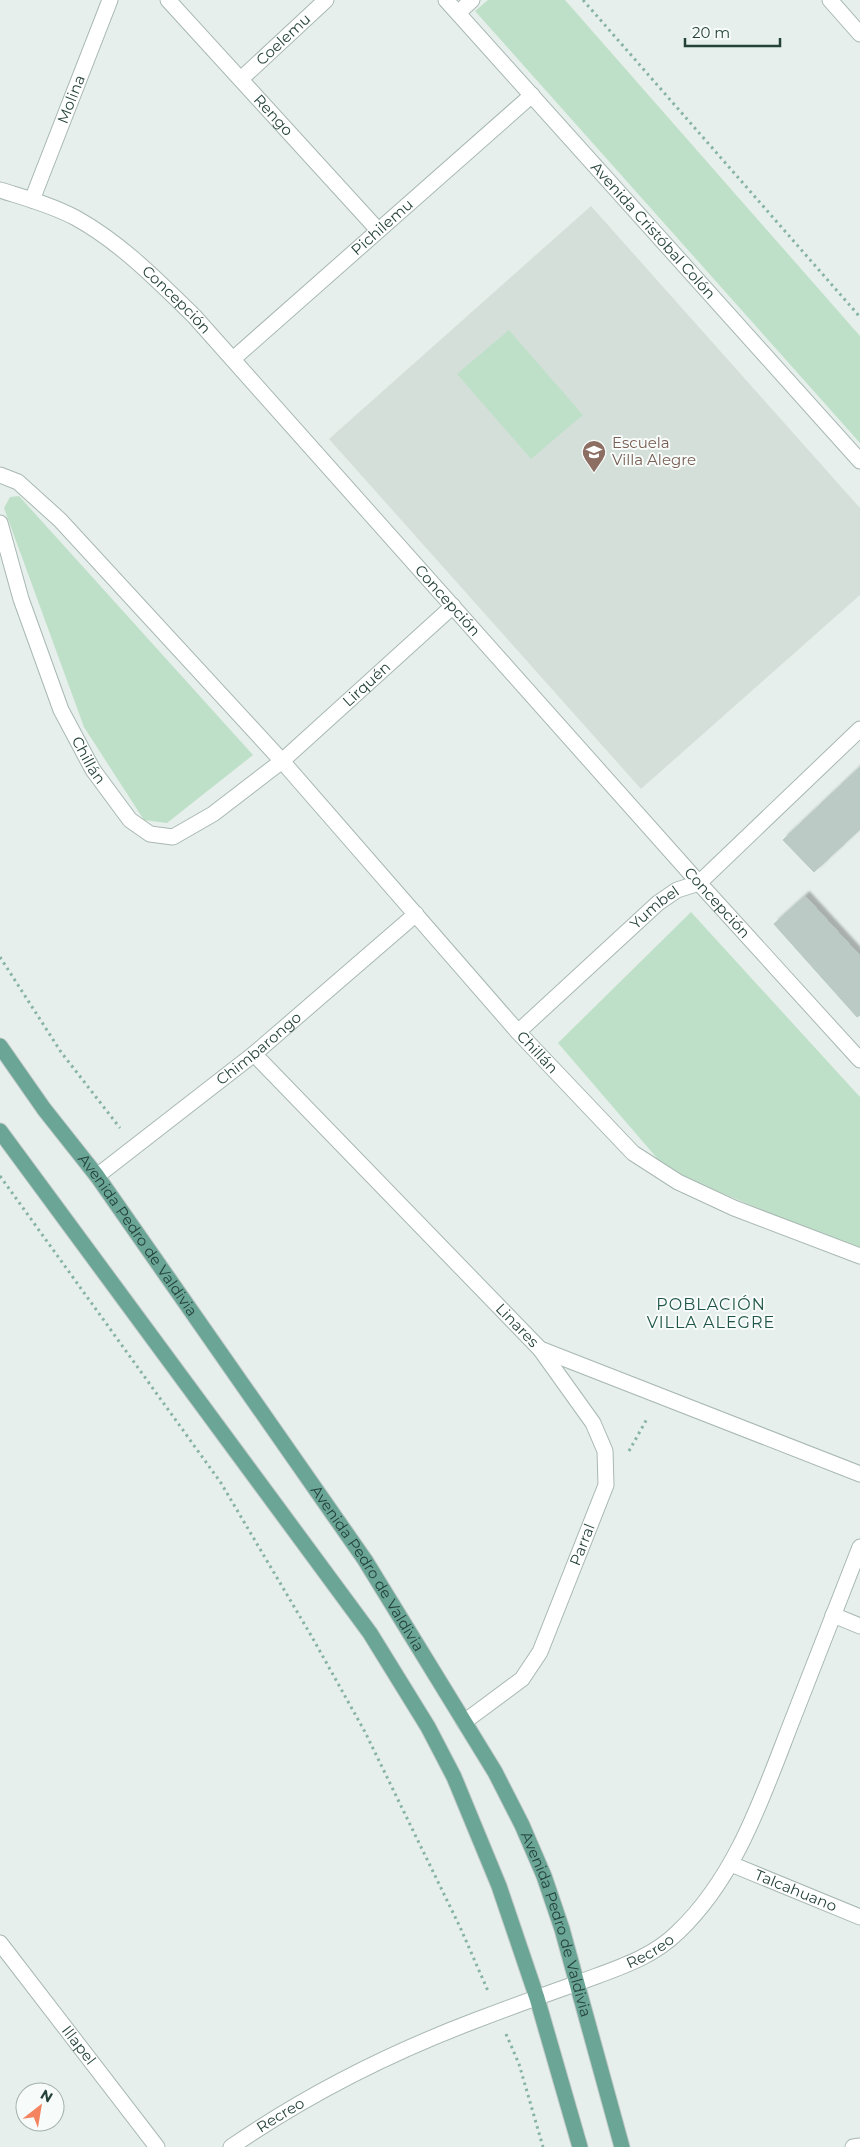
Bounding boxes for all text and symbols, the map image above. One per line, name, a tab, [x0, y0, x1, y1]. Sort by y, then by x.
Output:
street label: Coelemu	[252, 9, 314, 69]
scale bar	[685, 15, 780, 47]
text: 20 m	[692, 23, 730, 42]
street label: Molina	[53, 72, 89, 126]
street label: Rengo	[250, 90, 297, 140]
street label: Avenida Cristóbal Colón	[587, 158, 720, 303]
street label: Pichilemu	[347, 194, 417, 259]
street label: Concepción	[138, 261, 215, 337]
place label: Escuela Villa Alegre	[612, 433, 696, 469]
school or university icon: Escuela Villa Alegre	[581, 439, 607, 473]
street label: Concepción	[411, 561, 485, 640]
street label: Lirquén	[338, 657, 394, 711]
street label: Chillán	[68, 733, 110, 788]
street label: Concepción	[680, 863, 754, 942]
street label: Yumbel	[626, 881, 683, 933]
street label: Chimbarongo	[212, 1007, 305, 1089]
street label: Chillán	[513, 1027, 562, 1077]
street label: Avenida Pedro de Valdivia	[74, 1150, 202, 1320]
district label: POBLACIÓN VILLA ALEGRE	[647, 1295, 775, 1332]
street label: Linares	[492, 1299, 543, 1351]
street label: Avenida Pedro de Valdivia	[307, 1481, 429, 1655]
street label: Parral	[565, 1521, 599, 1568]
street label: Avenida Pedro de Valdivia	[517, 1828, 596, 2019]
street label: Talcahuano	[752, 1865, 840, 1915]
street label: Recreo	[623, 1930, 678, 1973]
street label: Illapel	[58, 2021, 100, 2068]
north arrow	[15, 2082, 65, 2132]
text: N	[37, 2085, 56, 2106]
street label: Recreo	[253, 2093, 308, 2137]

